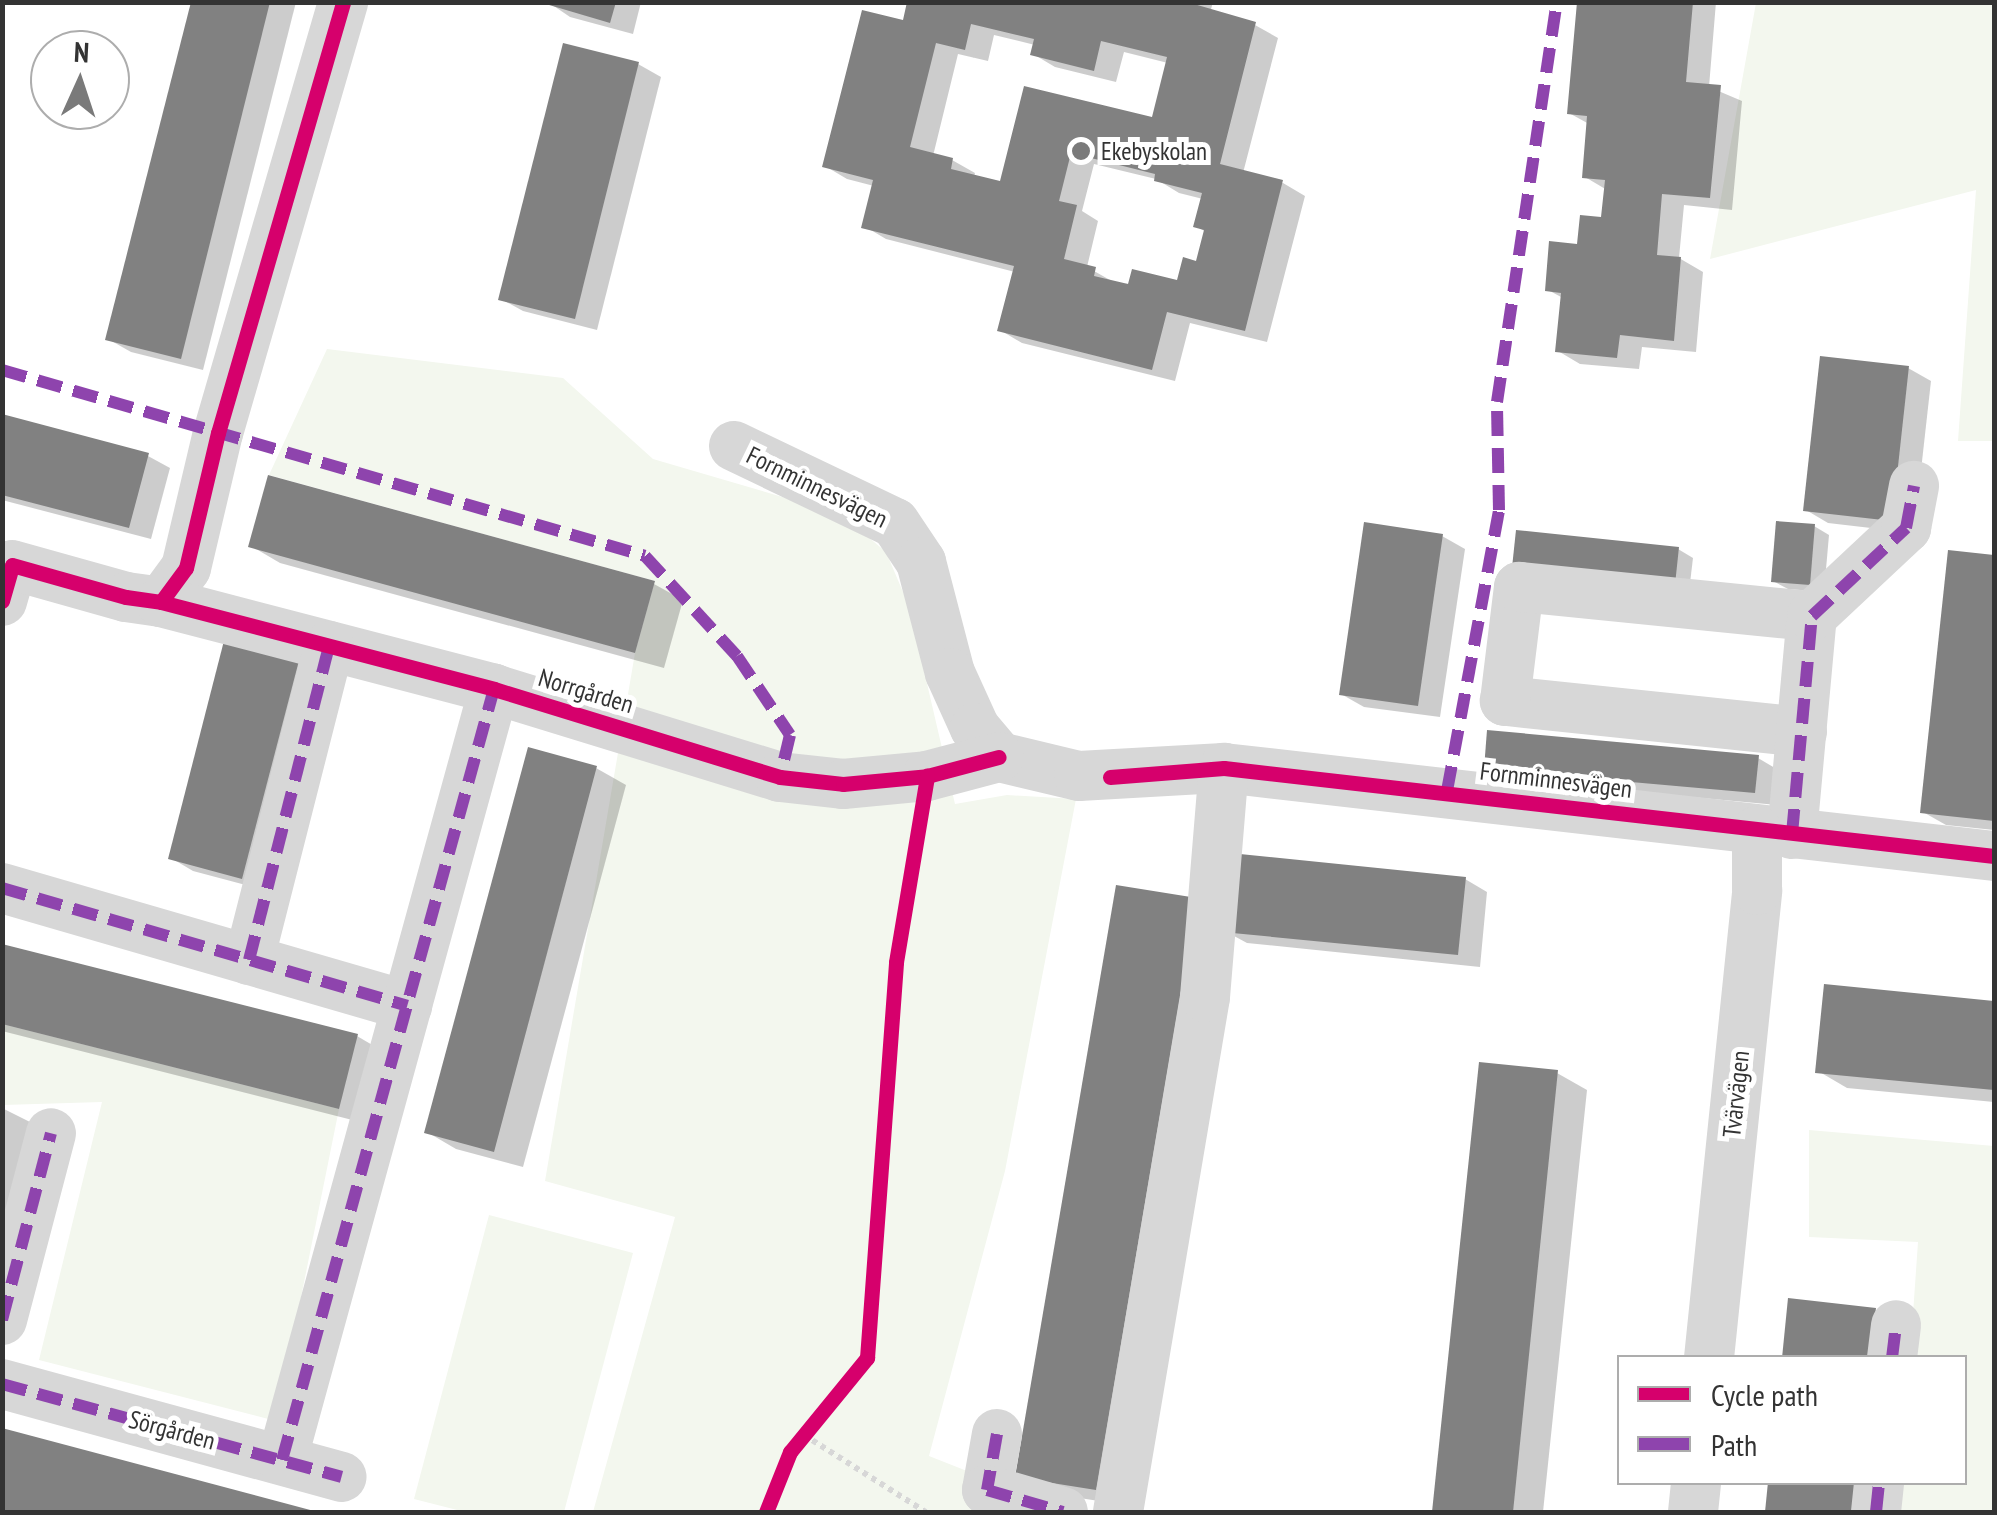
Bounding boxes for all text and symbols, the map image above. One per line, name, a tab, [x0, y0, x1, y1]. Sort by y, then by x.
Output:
north arrow	[30, 30, 130, 130]
text: N	[73, 33, 90, 70]
place label: Ekebyskolan	[1101, 136, 1207, 166]
marker: Ekebyskolan	[1070, 140, 1092, 162]
street label: Fornminnesvägen	[742, 440, 892, 534]
street label: Norrgården	[535, 662, 637, 720]
street label: Fornminnesvägen	[1478, 756, 1634, 804]
street label: Tvärvägen	[1717, 1049, 1755, 1139]
legend	[1617, 1355, 1967, 1485]
text: Cycle path	[1711, 1375, 1818, 1414]
street label: Sörgården	[126, 1404, 218, 1456]
text: Path	[1711, 1425, 1757, 1464]

